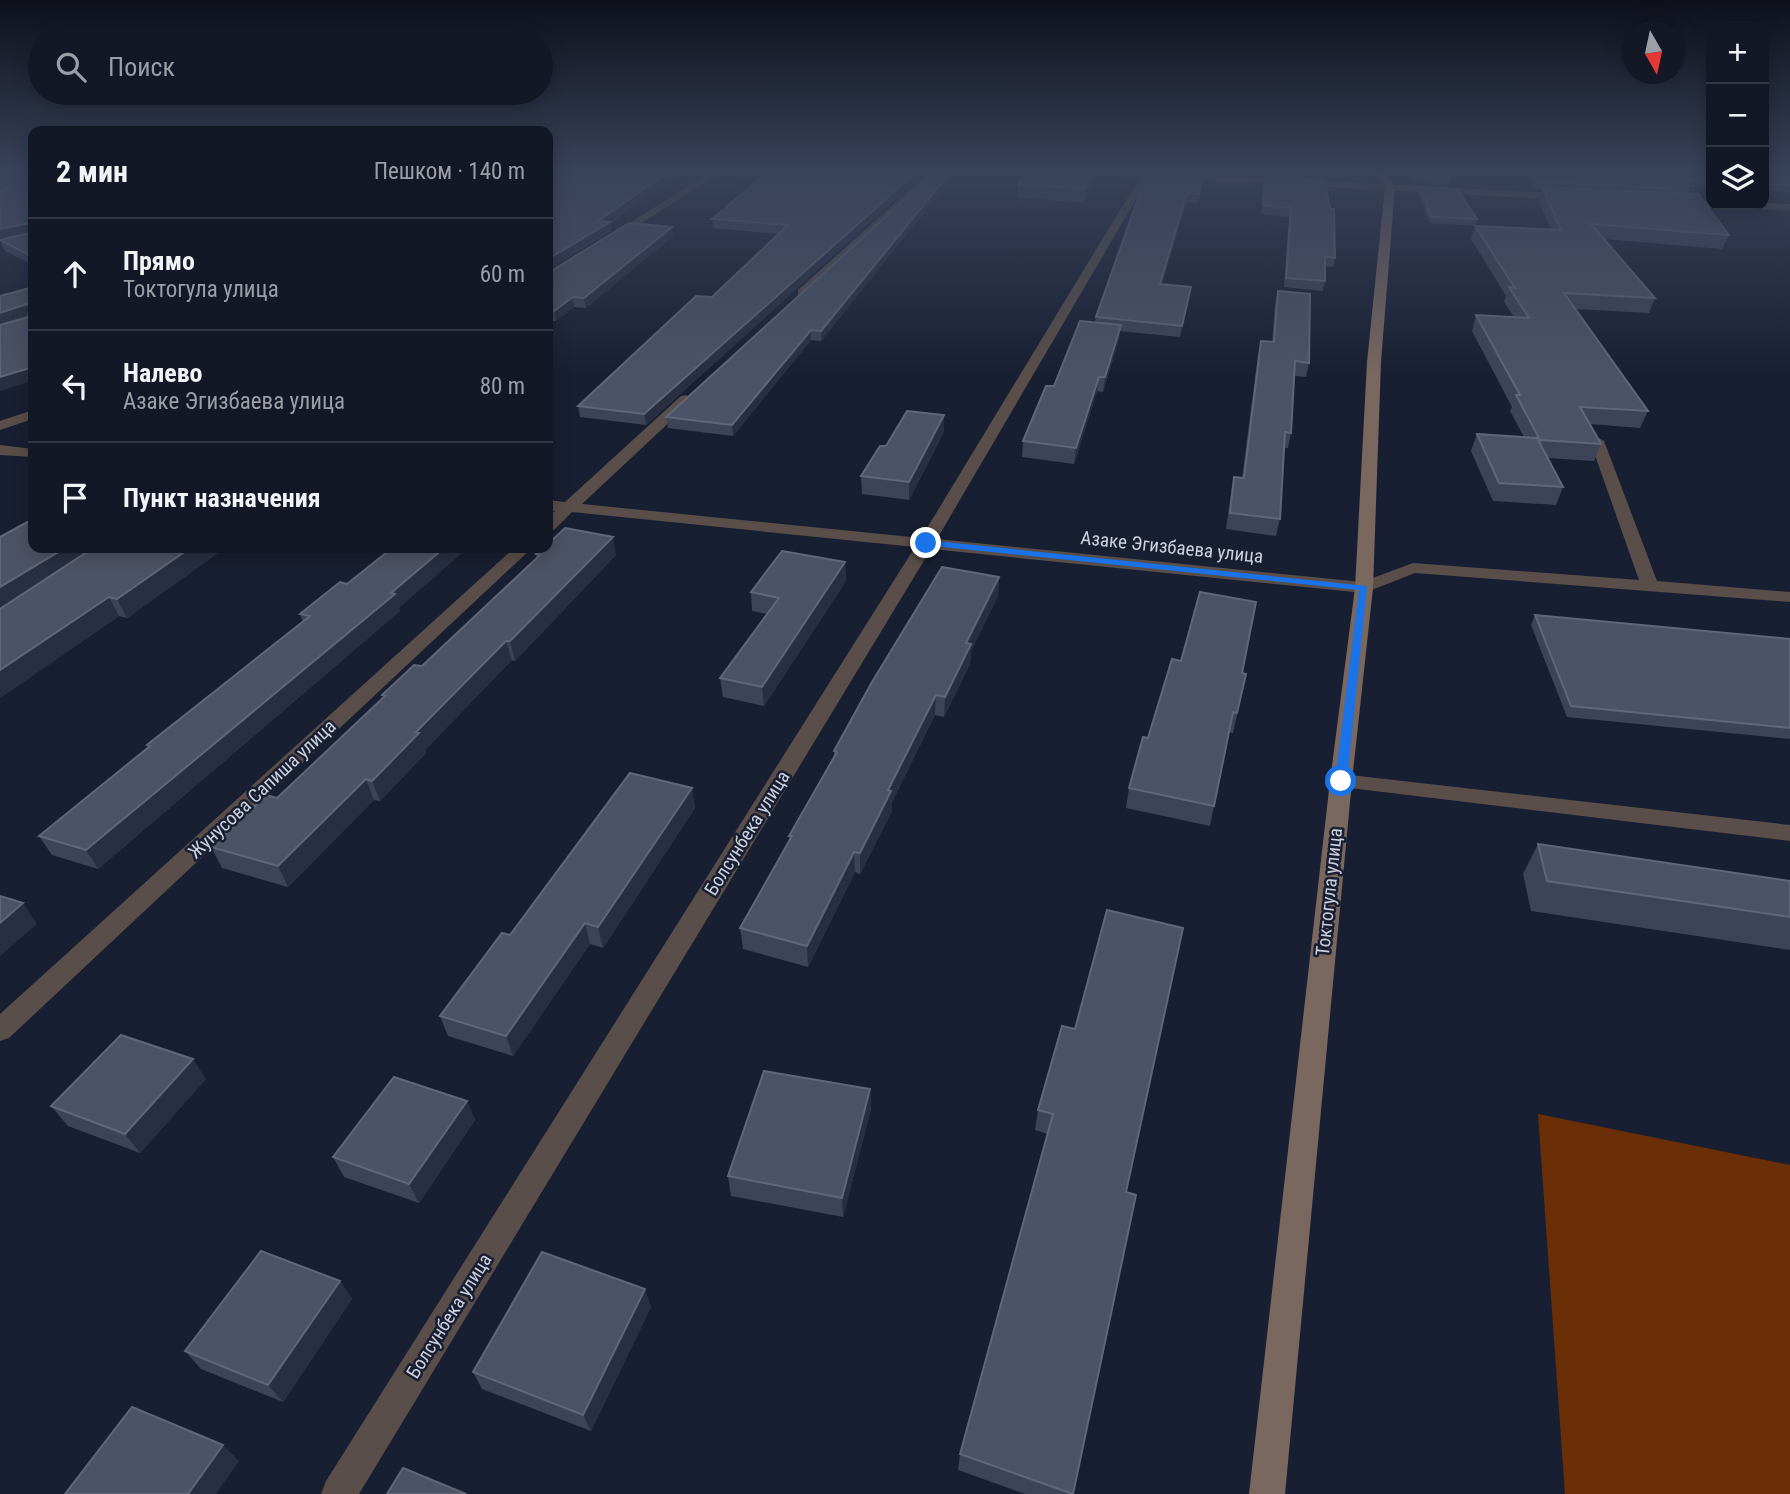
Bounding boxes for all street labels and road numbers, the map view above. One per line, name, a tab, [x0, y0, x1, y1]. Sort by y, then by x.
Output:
street label: Азаке Эгизбаева улица	[1080, 526, 1264, 568]
street label: Жунусова Сапиша улица	[183, 715, 341, 863]
street label: Болсунбека улица	[699, 766, 795, 900]
street label: Токтогула улица	[1311, 827, 1347, 957]
street label: Болсунбека улица	[401, 1249, 497, 1383]

